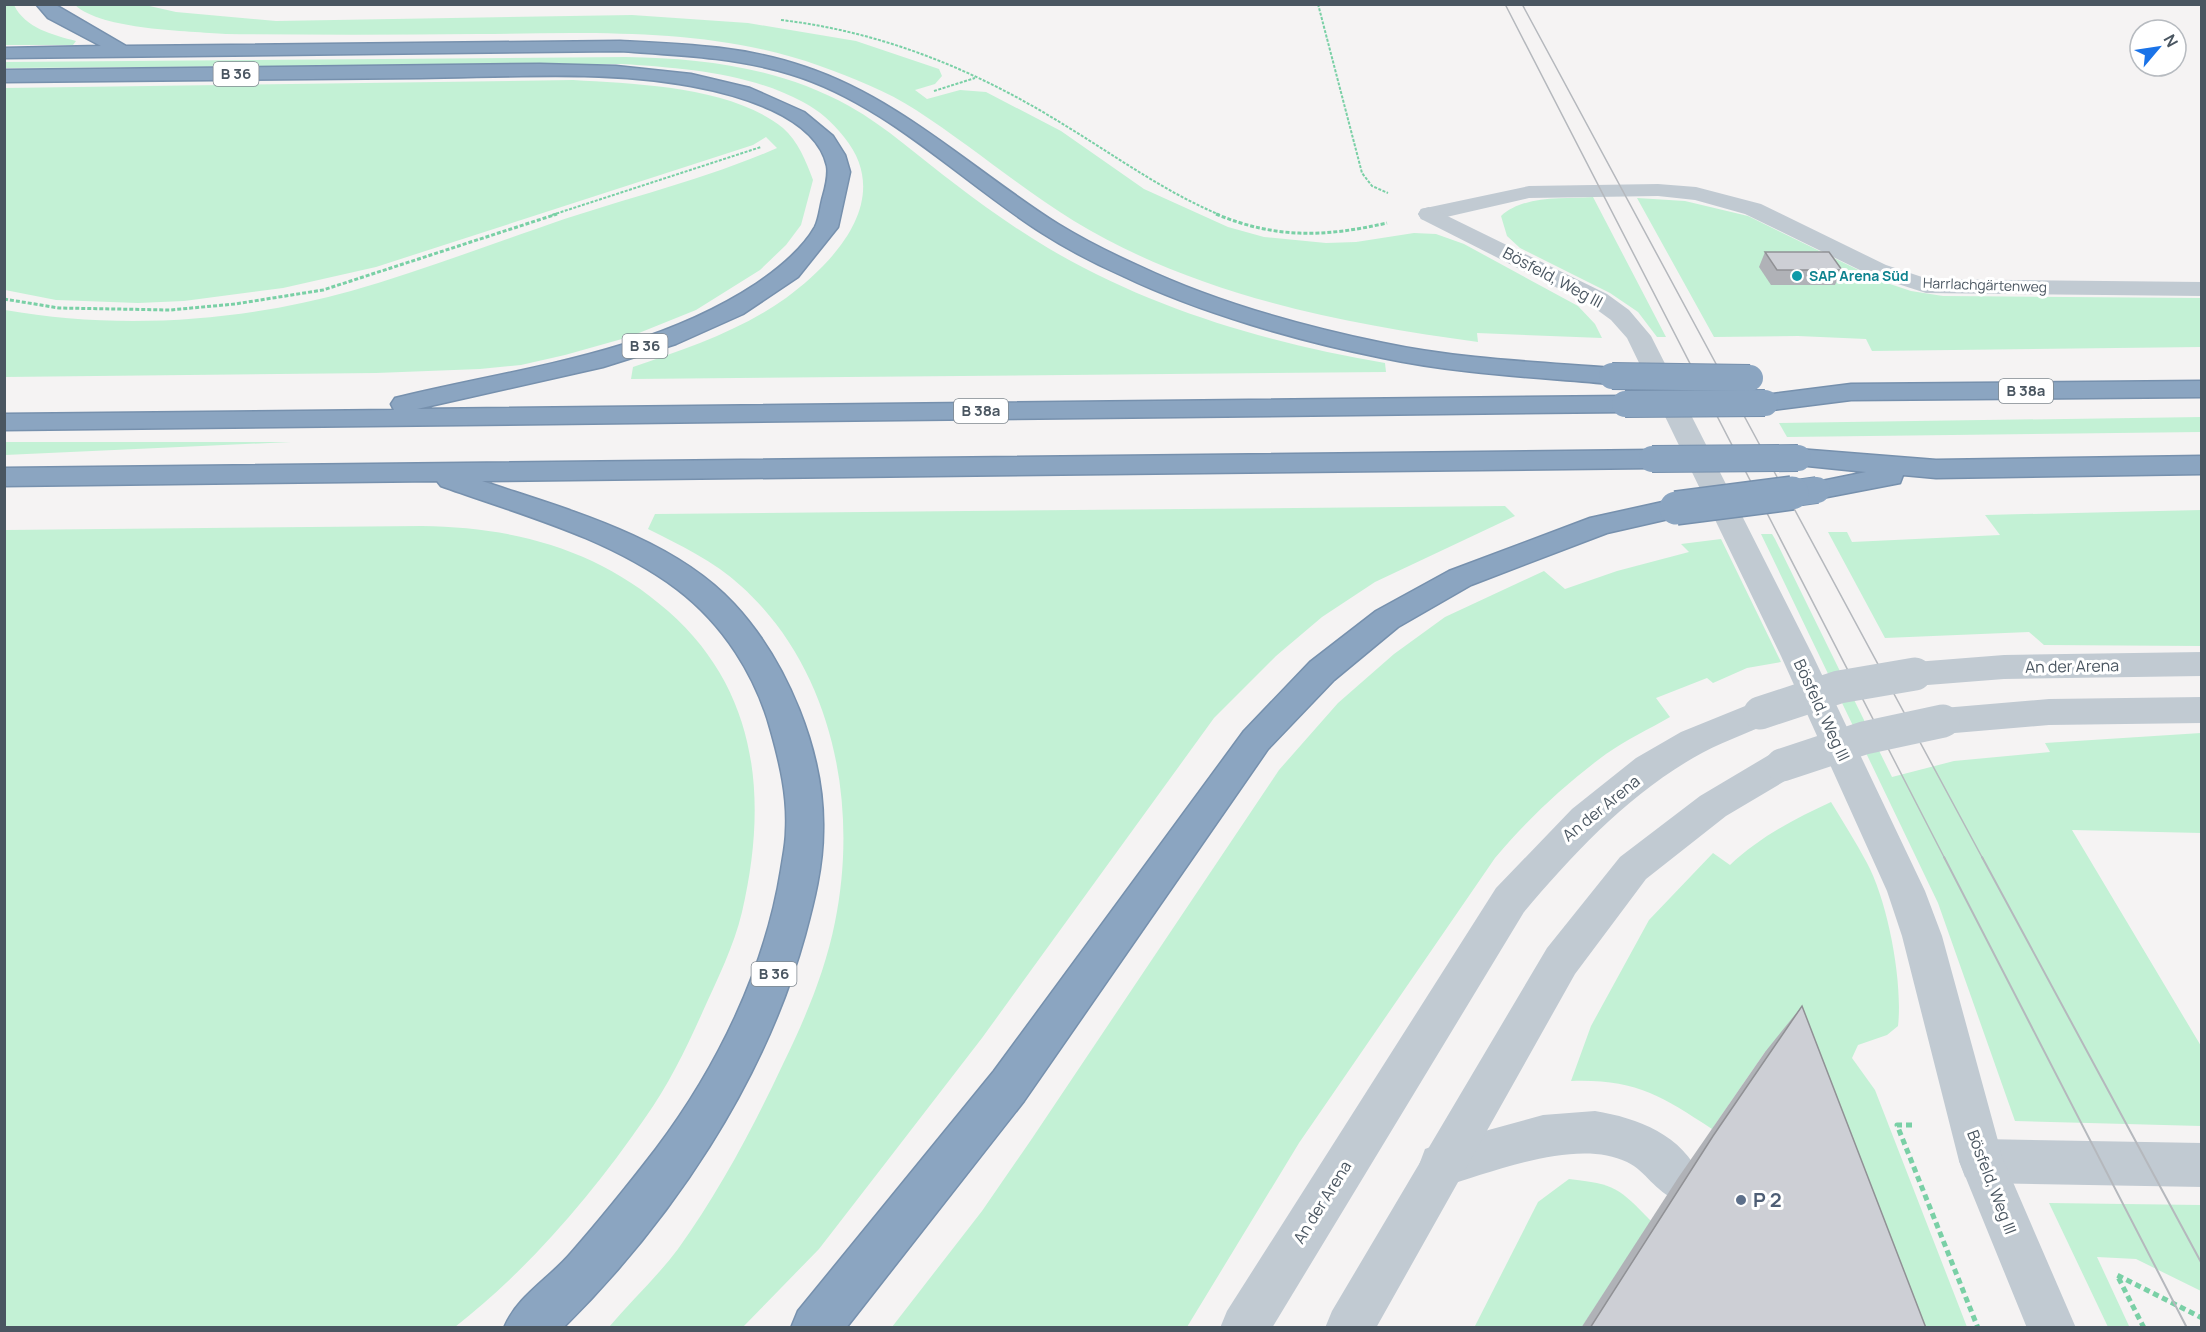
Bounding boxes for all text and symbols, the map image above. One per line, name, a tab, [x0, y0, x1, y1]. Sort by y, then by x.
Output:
north arrow	[2128, 18, 2188, 78]
text: N	[2159, 30, 2184, 51]
road number: B 36	[214, 62, 258, 86]
street label: Bösfeld, Weg III	[1499, 241, 1607, 313]
place label: SAP Arena Süd	[1809, 266, 1909, 285]
marker: SAP Arena Süd	[1790, 269, 1804, 283]
street label: Harrlachgärtenweg	[1923, 273, 2047, 296]
road number: B 36	[622, 334, 668, 358]
road number: B 38a	[1999, 379, 2053, 403]
road number: B 38a	[954, 399, 1008, 423]
street label: An der Arena	[2025, 654, 2119, 678]
street label: Bösfeld, Weg III	[1789, 655, 1855, 765]
street label: An der Arena	[1558, 770, 1644, 846]
road number: B 36	[752, 962, 796, 986]
street label: Bösfeld, Weg III	[1962, 1127, 2022, 1237]
street label: An der Arena	[1288, 1156, 1356, 1248]
place label: P 2	[1753, 1186, 1782, 1213]
marker: P 2	[1734, 1193, 1748, 1207]

